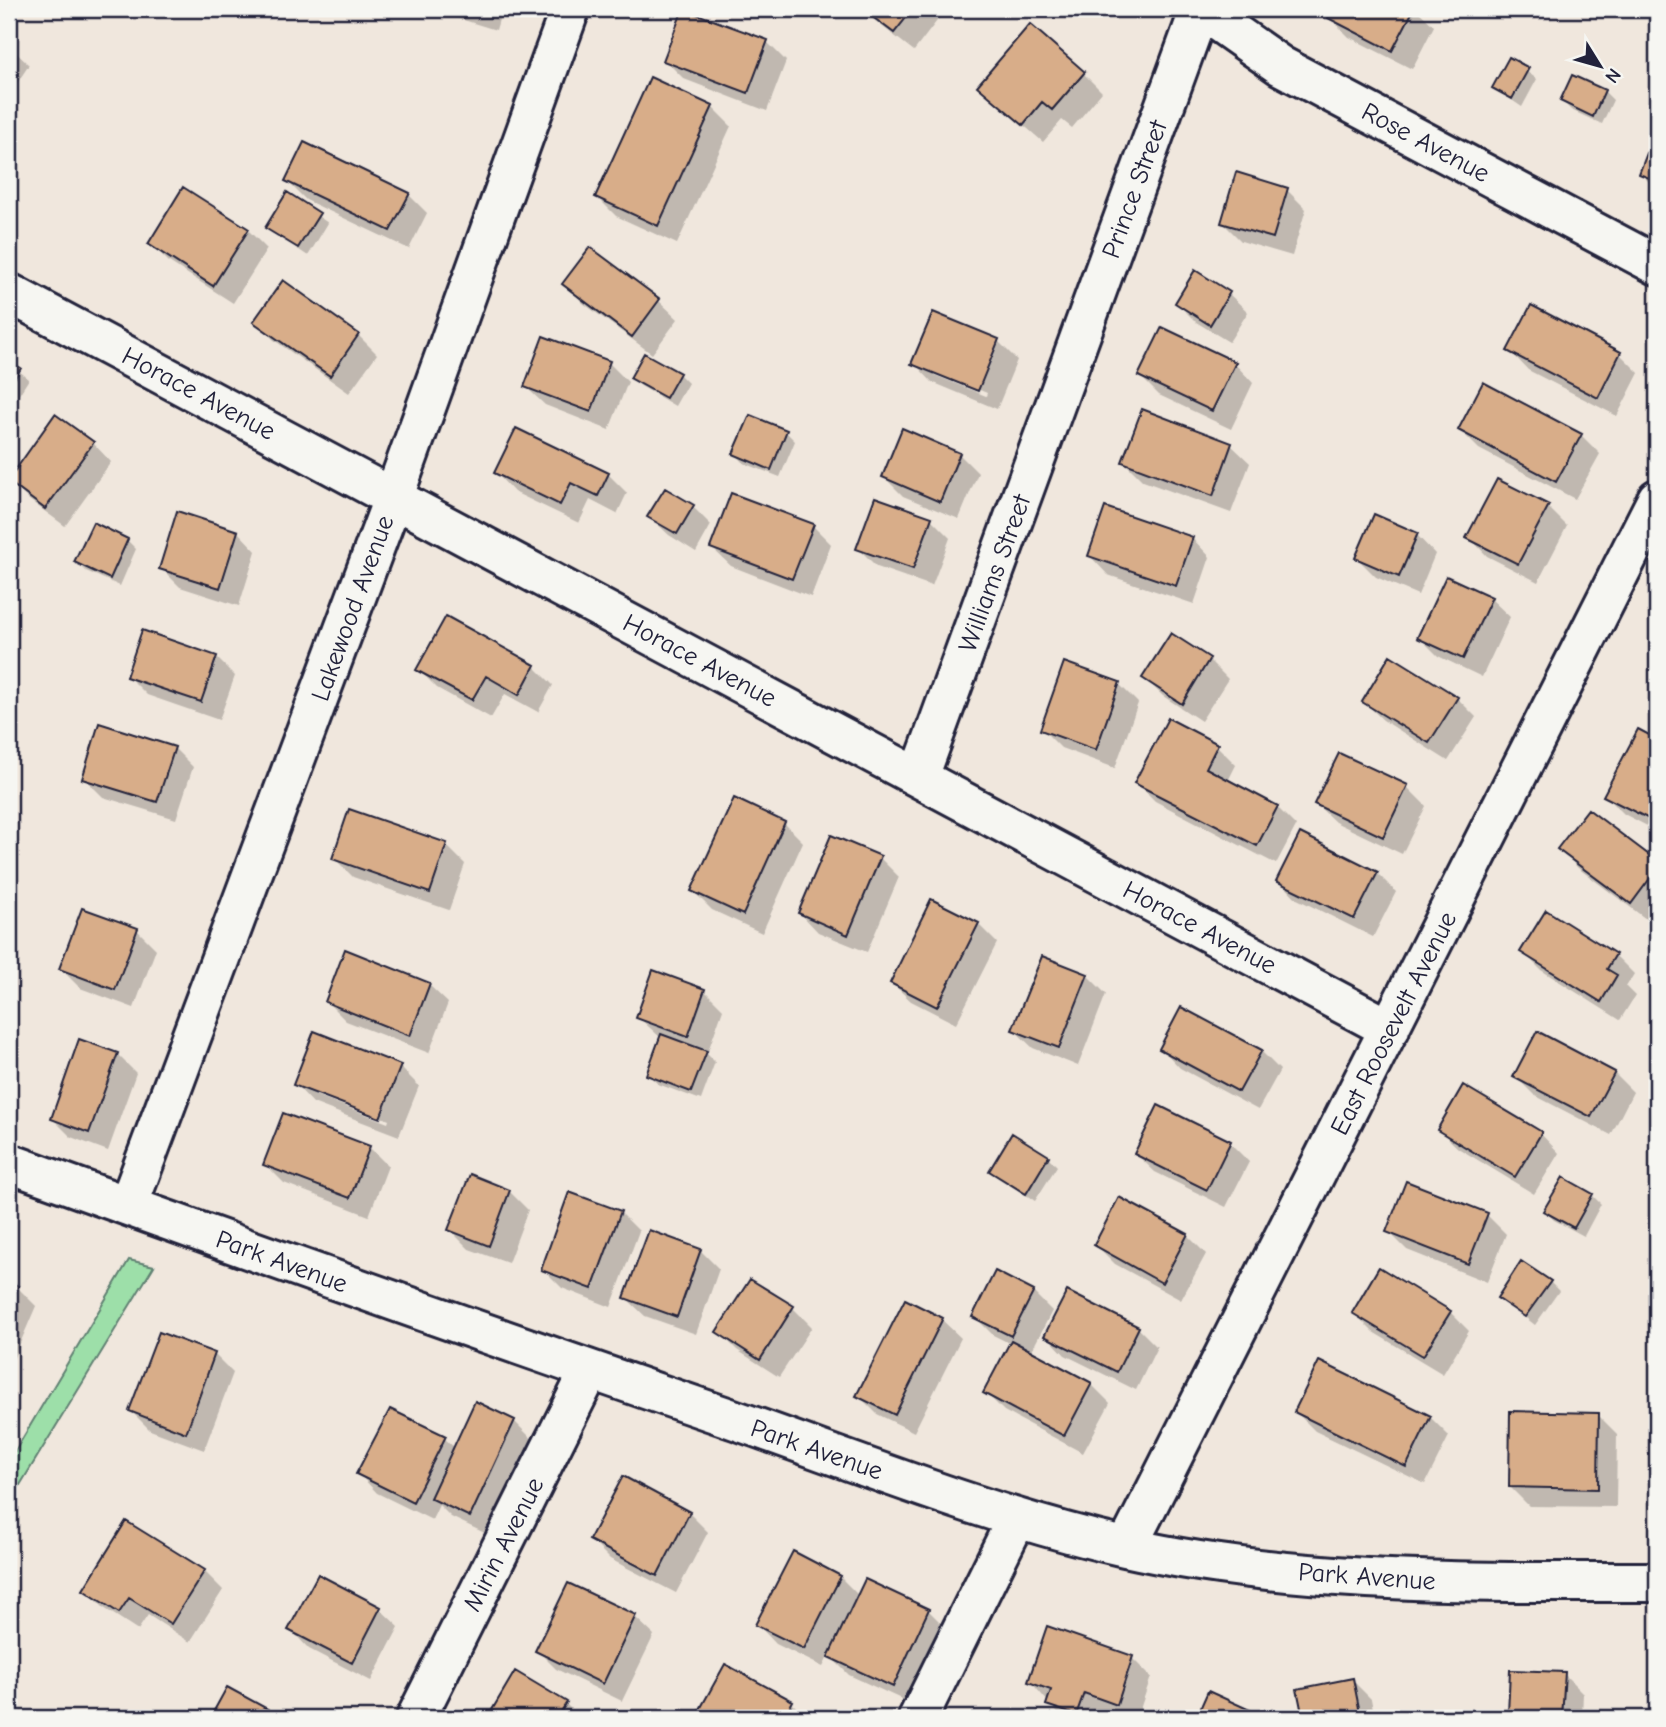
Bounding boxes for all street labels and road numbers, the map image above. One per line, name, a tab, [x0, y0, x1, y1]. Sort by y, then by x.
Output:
street label: Rose Avenue	[1357, 97, 1495, 189]
street label: Prince Street	[1096, 115, 1174, 262]
street label: Horace Avenue	[117, 341, 280, 447]
street label: Williams Street	[953, 489, 1038, 656]
street label: Lakewood Avenue	[305, 511, 400, 705]
street label: Horace Avenue	[618, 608, 781, 714]
street label: Horace Avenue	[1118, 875, 1281, 981]
street label: East Roosevelt Avenue	[1325, 907, 1463, 1140]
street label: Park Avenue	[212, 1224, 351, 1300]
street label: Park Avenue	[747, 1413, 887, 1487]
street label: Mirin Avenue	[457, 1473, 550, 1616]
street label: Park Avenue	[1297, 1557, 1437, 1597]

